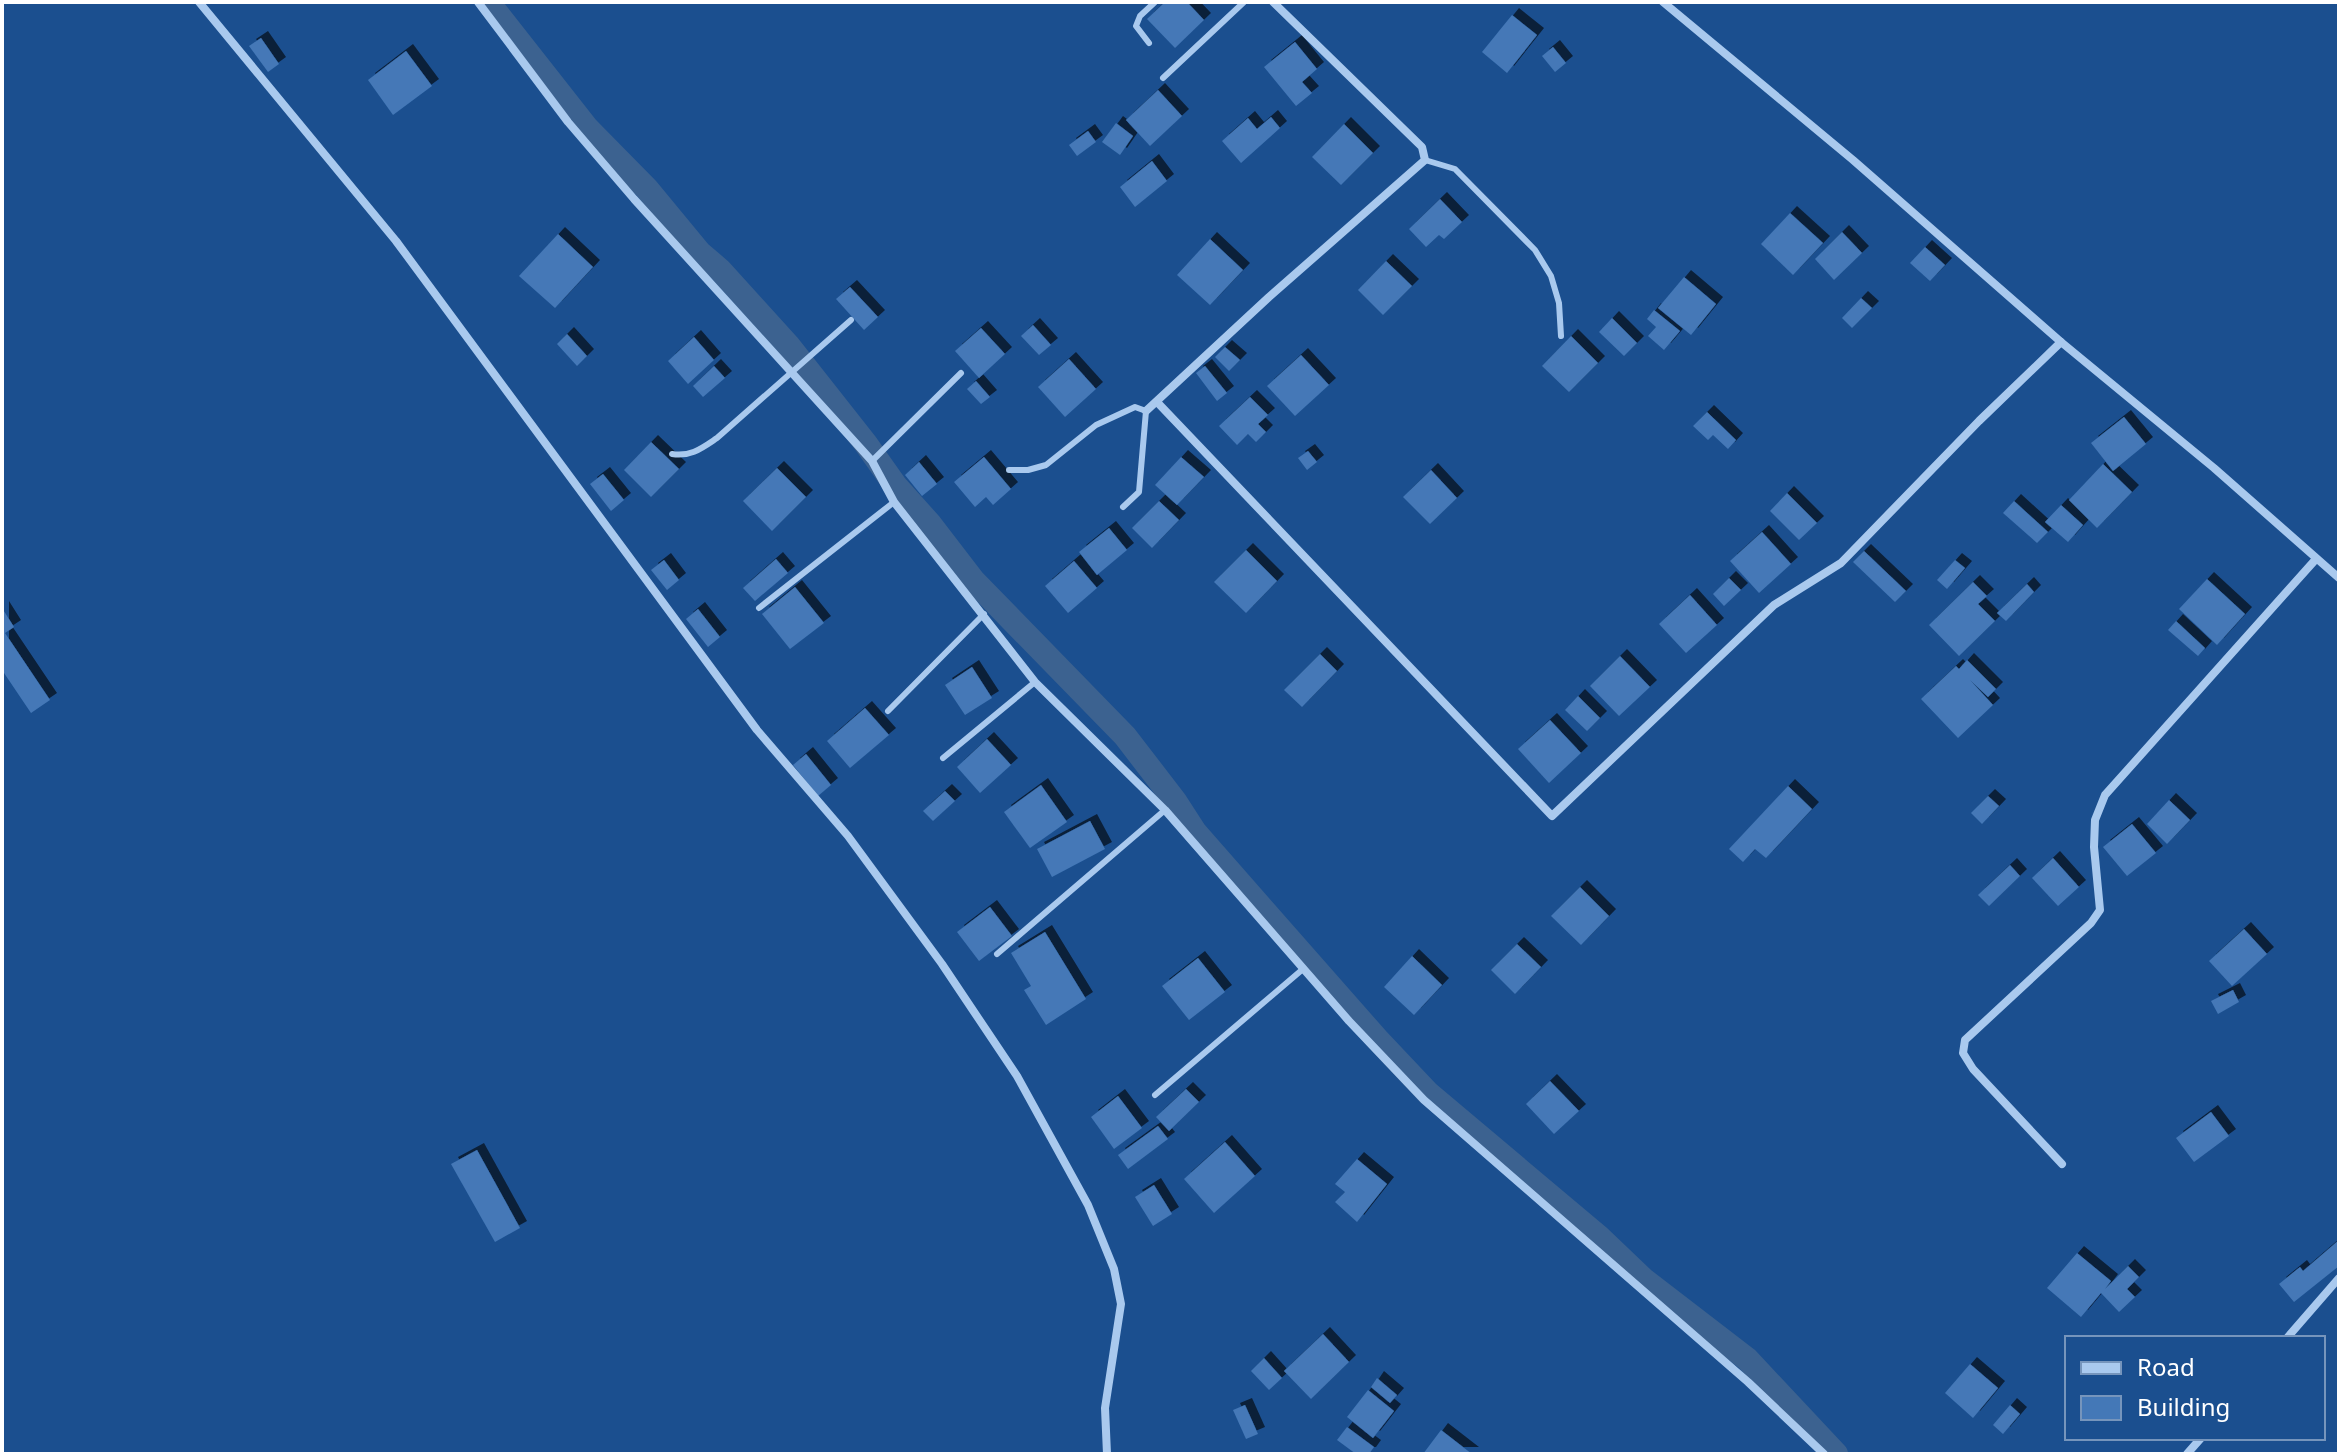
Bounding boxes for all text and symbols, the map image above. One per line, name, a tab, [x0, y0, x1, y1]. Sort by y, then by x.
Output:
legend	[2065, 1336, 2325, 1440]
text: Road	[2137, 1350, 2195, 1383]
text: Building	[2137, 1390, 2230, 1423]

